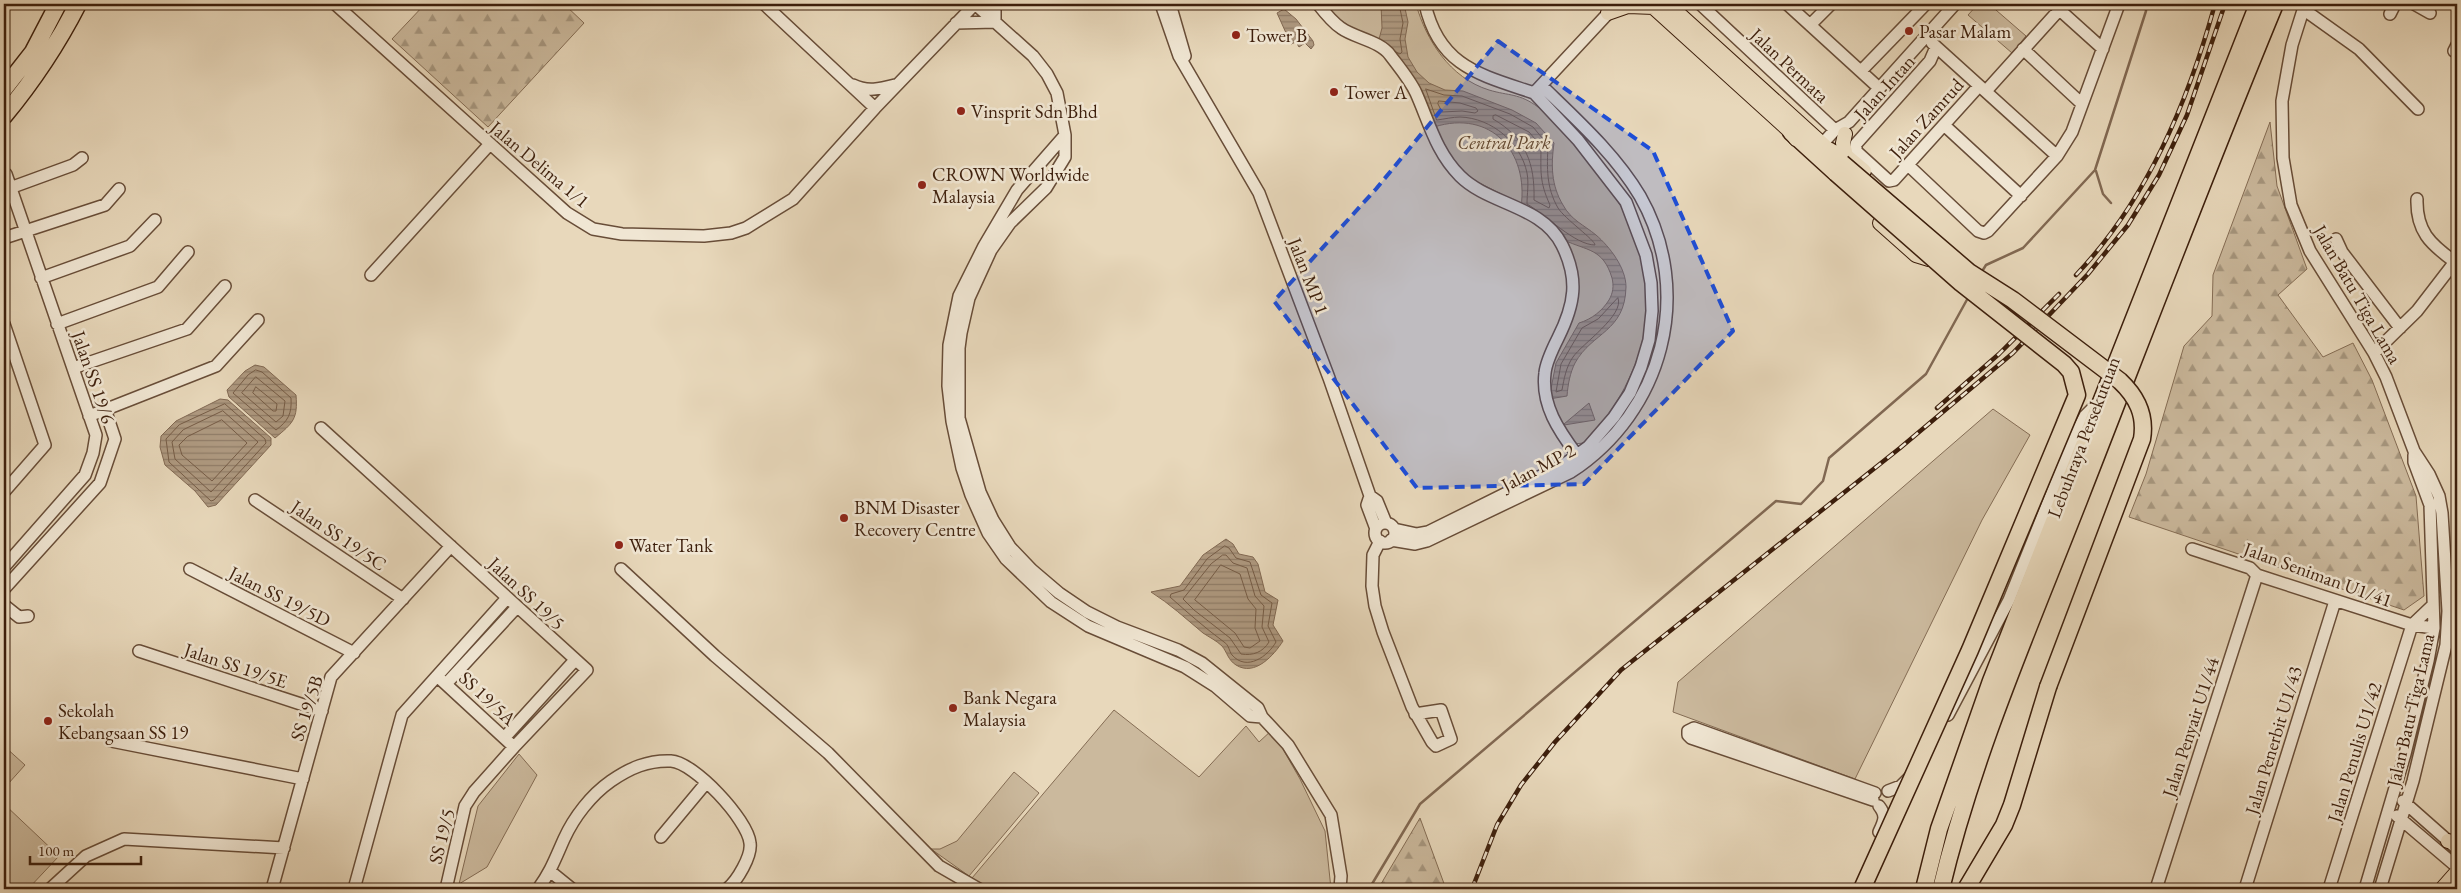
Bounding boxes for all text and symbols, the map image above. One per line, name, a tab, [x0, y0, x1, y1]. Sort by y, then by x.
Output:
place label: Pasar Malam	[1919, 19, 2011, 44]
street label: Jalan Permata	[1743, 21, 1835, 109]
place label: Tower B	[1246, 23, 1307, 48]
marker: Pasar Malam	[1903, 25, 1915, 37]
marker: Tower B	[1230, 29, 1242, 41]
street label: Jalan Intan	[1847, 49, 1920, 127]
street label: Jalan Zamrud	[1882, 73, 1969, 165]
place label: Tower A	[1344, 80, 1408, 105]
marker: Tower A	[1328, 86, 1340, 98]
place label: Vinsprit Sdn Bhd	[971, 99, 1098, 124]
marker: Vinsprit Sdn Bhd	[955, 105, 967, 117]
street label: Jalan Delima 1/1	[483, 114, 595, 213]
park label: Central Park	[1457, 130, 1551, 155]
place label: CROWN Worldwide Malaysia	[932, 162, 1089, 209]
marker: CROWN Worldwide Malaysia	[916, 179, 928, 191]
street label: Jalan Batu Tiga Lama	[2307, 218, 2408, 369]
street label: Jalan MP 1	[1282, 232, 1335, 318]
street label: Jalan SS 19/6	[65, 326, 121, 427]
street label: Lebuhraya Persekutuan	[2041, 353, 2126, 521]
street label: Jalan MP 2	[1495, 437, 1580, 498]
street label: Jalan SS 19/5C	[285, 493, 391, 577]
place label: BNM Disaster Recovery Centre	[854, 495, 976, 542]
marker: BNM Disaster Recovery Centre	[838, 512, 850, 524]
place label: Water Tank	[629, 533, 714, 558]
street label: Jalan Seniman U1/41	[2238, 535, 2395, 613]
marker: Water Tank	[613, 539, 625, 551]
street label: Jalan SS 19/5	[481, 550, 570, 635]
street label: Jalan SS 19/5D	[223, 559, 335, 633]
street label: Jalan Batu Tiga Lama	[2380, 631, 2440, 791]
street label: Jalan SS 19/5E	[179, 636, 291, 694]
street label: Jalan Penyair U1/44	[2155, 653, 2225, 802]
street label: Jalan Penerbit U1/43	[2238, 663, 2308, 819]
street label: SS 19/5A	[454, 666, 522, 732]
street label: SS 19/5B	[284, 672, 329, 744]
street label: Jalan Penulis U1/42	[2321, 679, 2388, 827]
place label: Bank Negara Malaysia	[963, 685, 1057, 732]
place label: Sekolah Kebangsaan SS 19	[58, 698, 188, 745]
marker: Bank Negara Malaysia	[947, 702, 959, 714]
marker: Sekolah Kebangsaan SS 19	[42, 715, 54, 727]
street label: SS 19/5	[423, 806, 460, 867]
scale bar	[30, 833, 141, 865]
text: 100 m	[38, 841, 75, 860]

